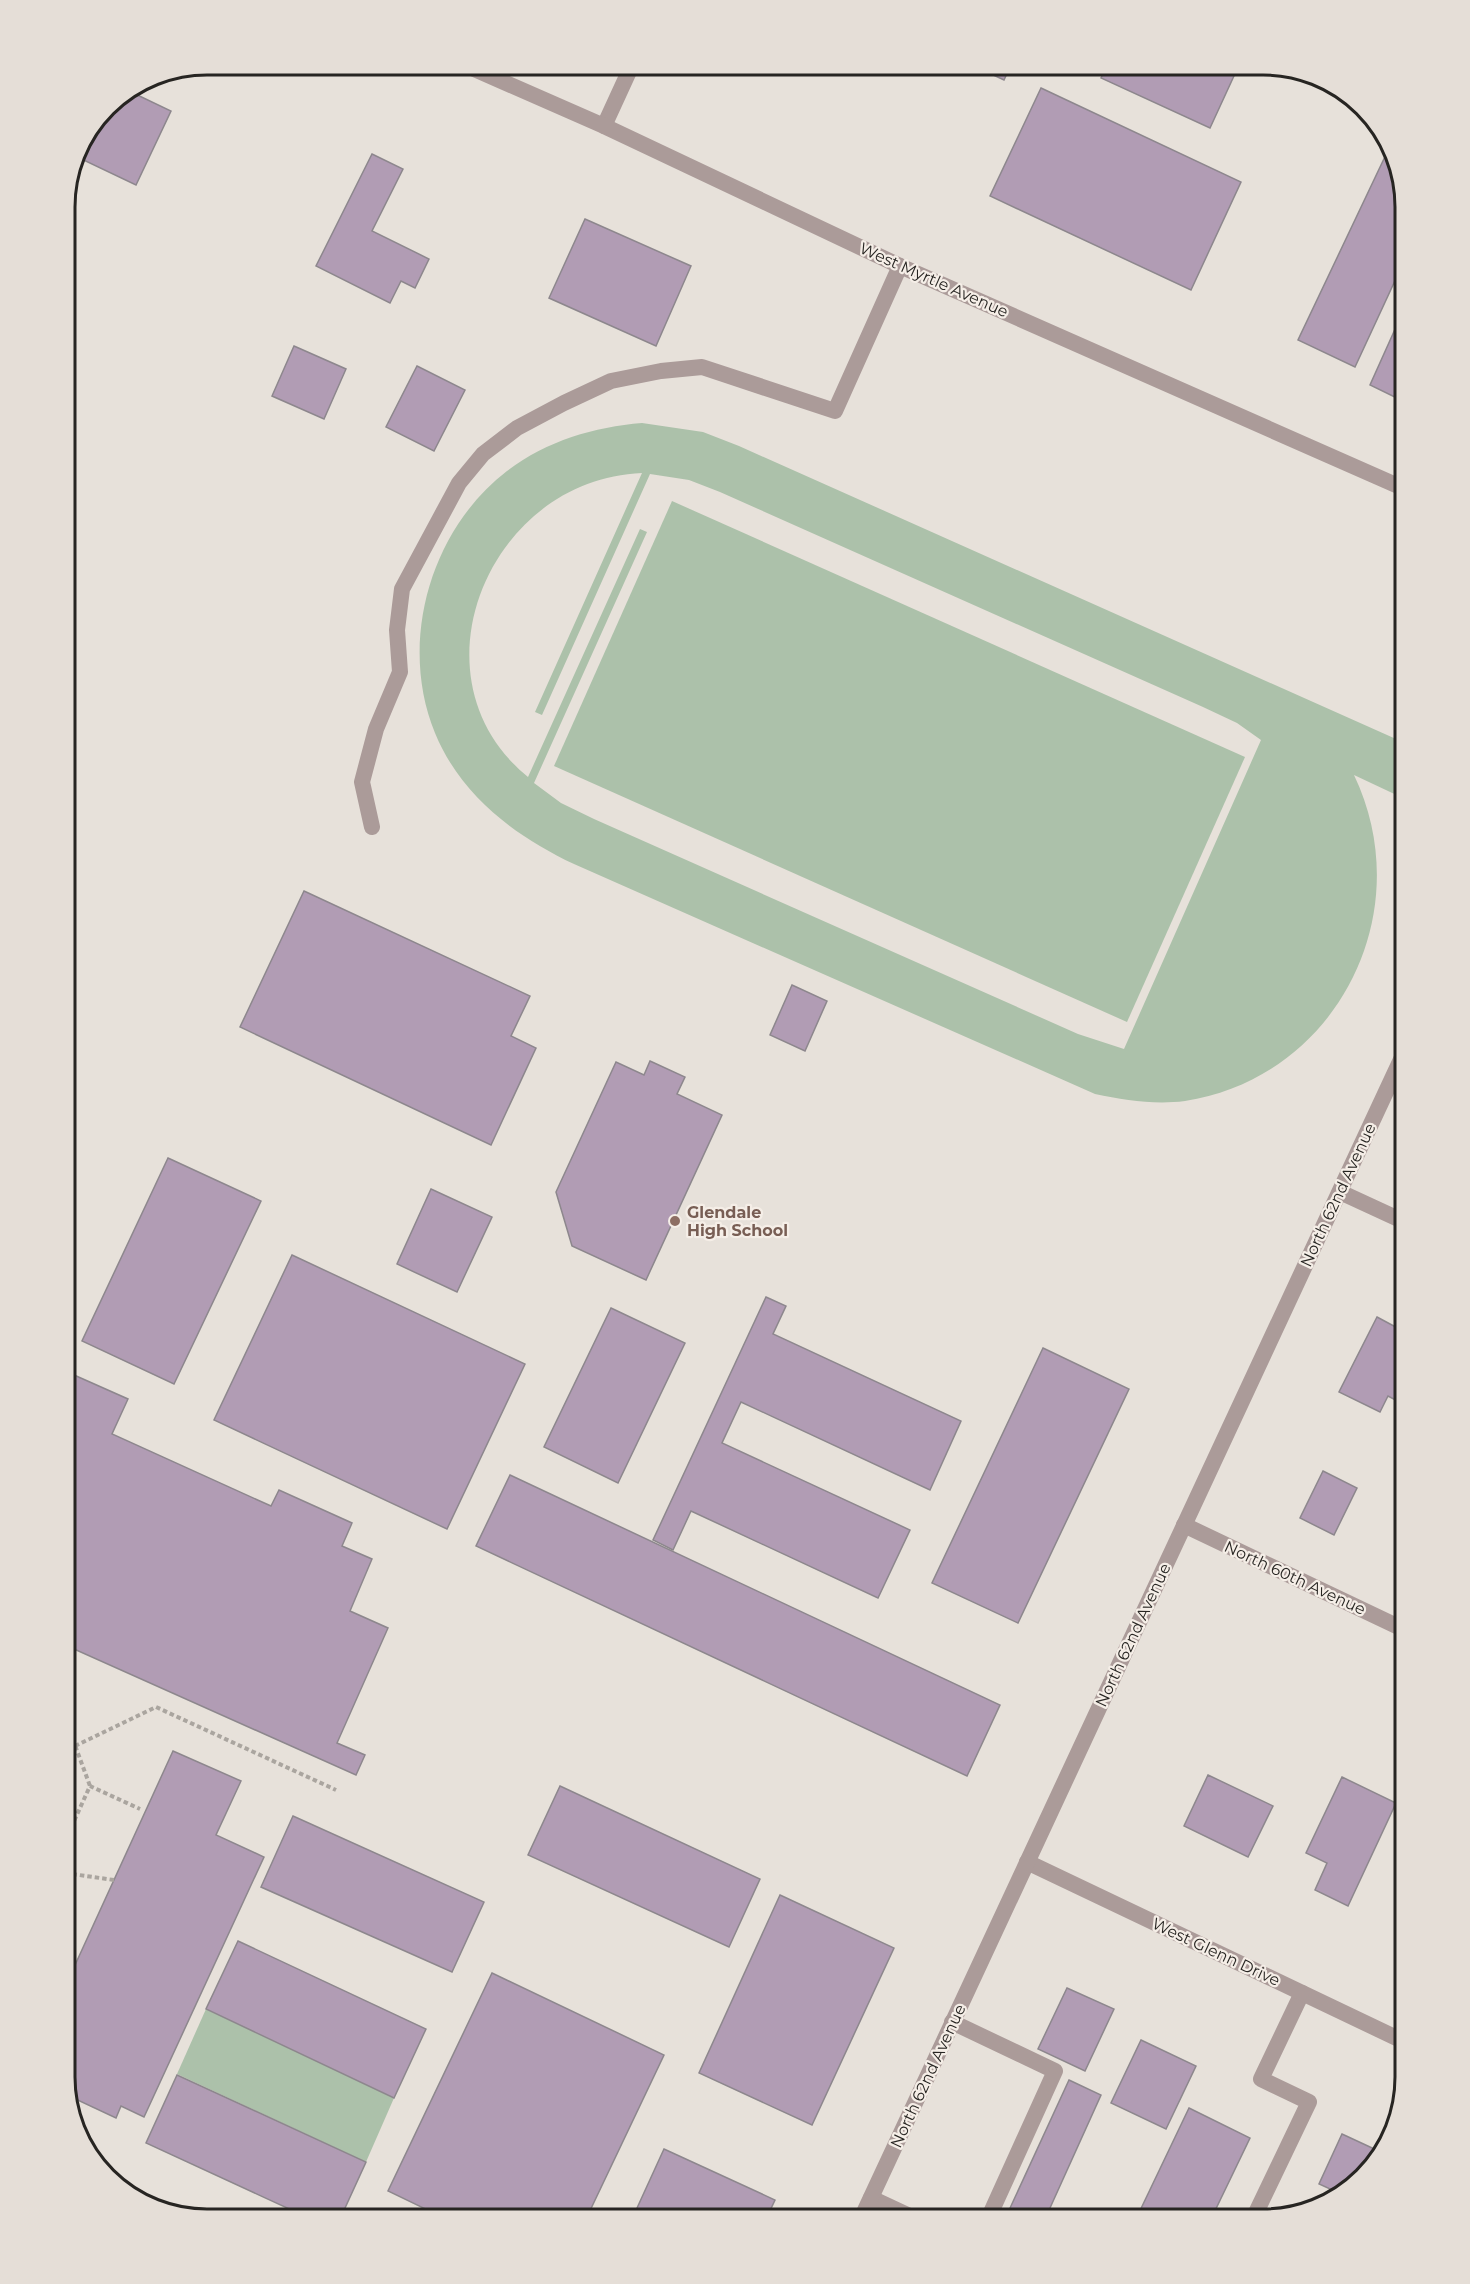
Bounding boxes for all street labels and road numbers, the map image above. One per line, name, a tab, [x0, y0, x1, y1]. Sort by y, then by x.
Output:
street label: West Myrtle Avenue	[857, 239, 1011, 321]
street label: North 62nd Avenue	[1296, 1120, 1380, 1270]
street label: North 60th Avenue	[1221, 1537, 1369, 1619]
street label: North 62nd Avenue	[1091, 1560, 1175, 1710]
street label: West Glenn Drive	[1149, 1914, 1283, 1990]
street label: North 62nd Avenue	[886, 2001, 970, 2151]

